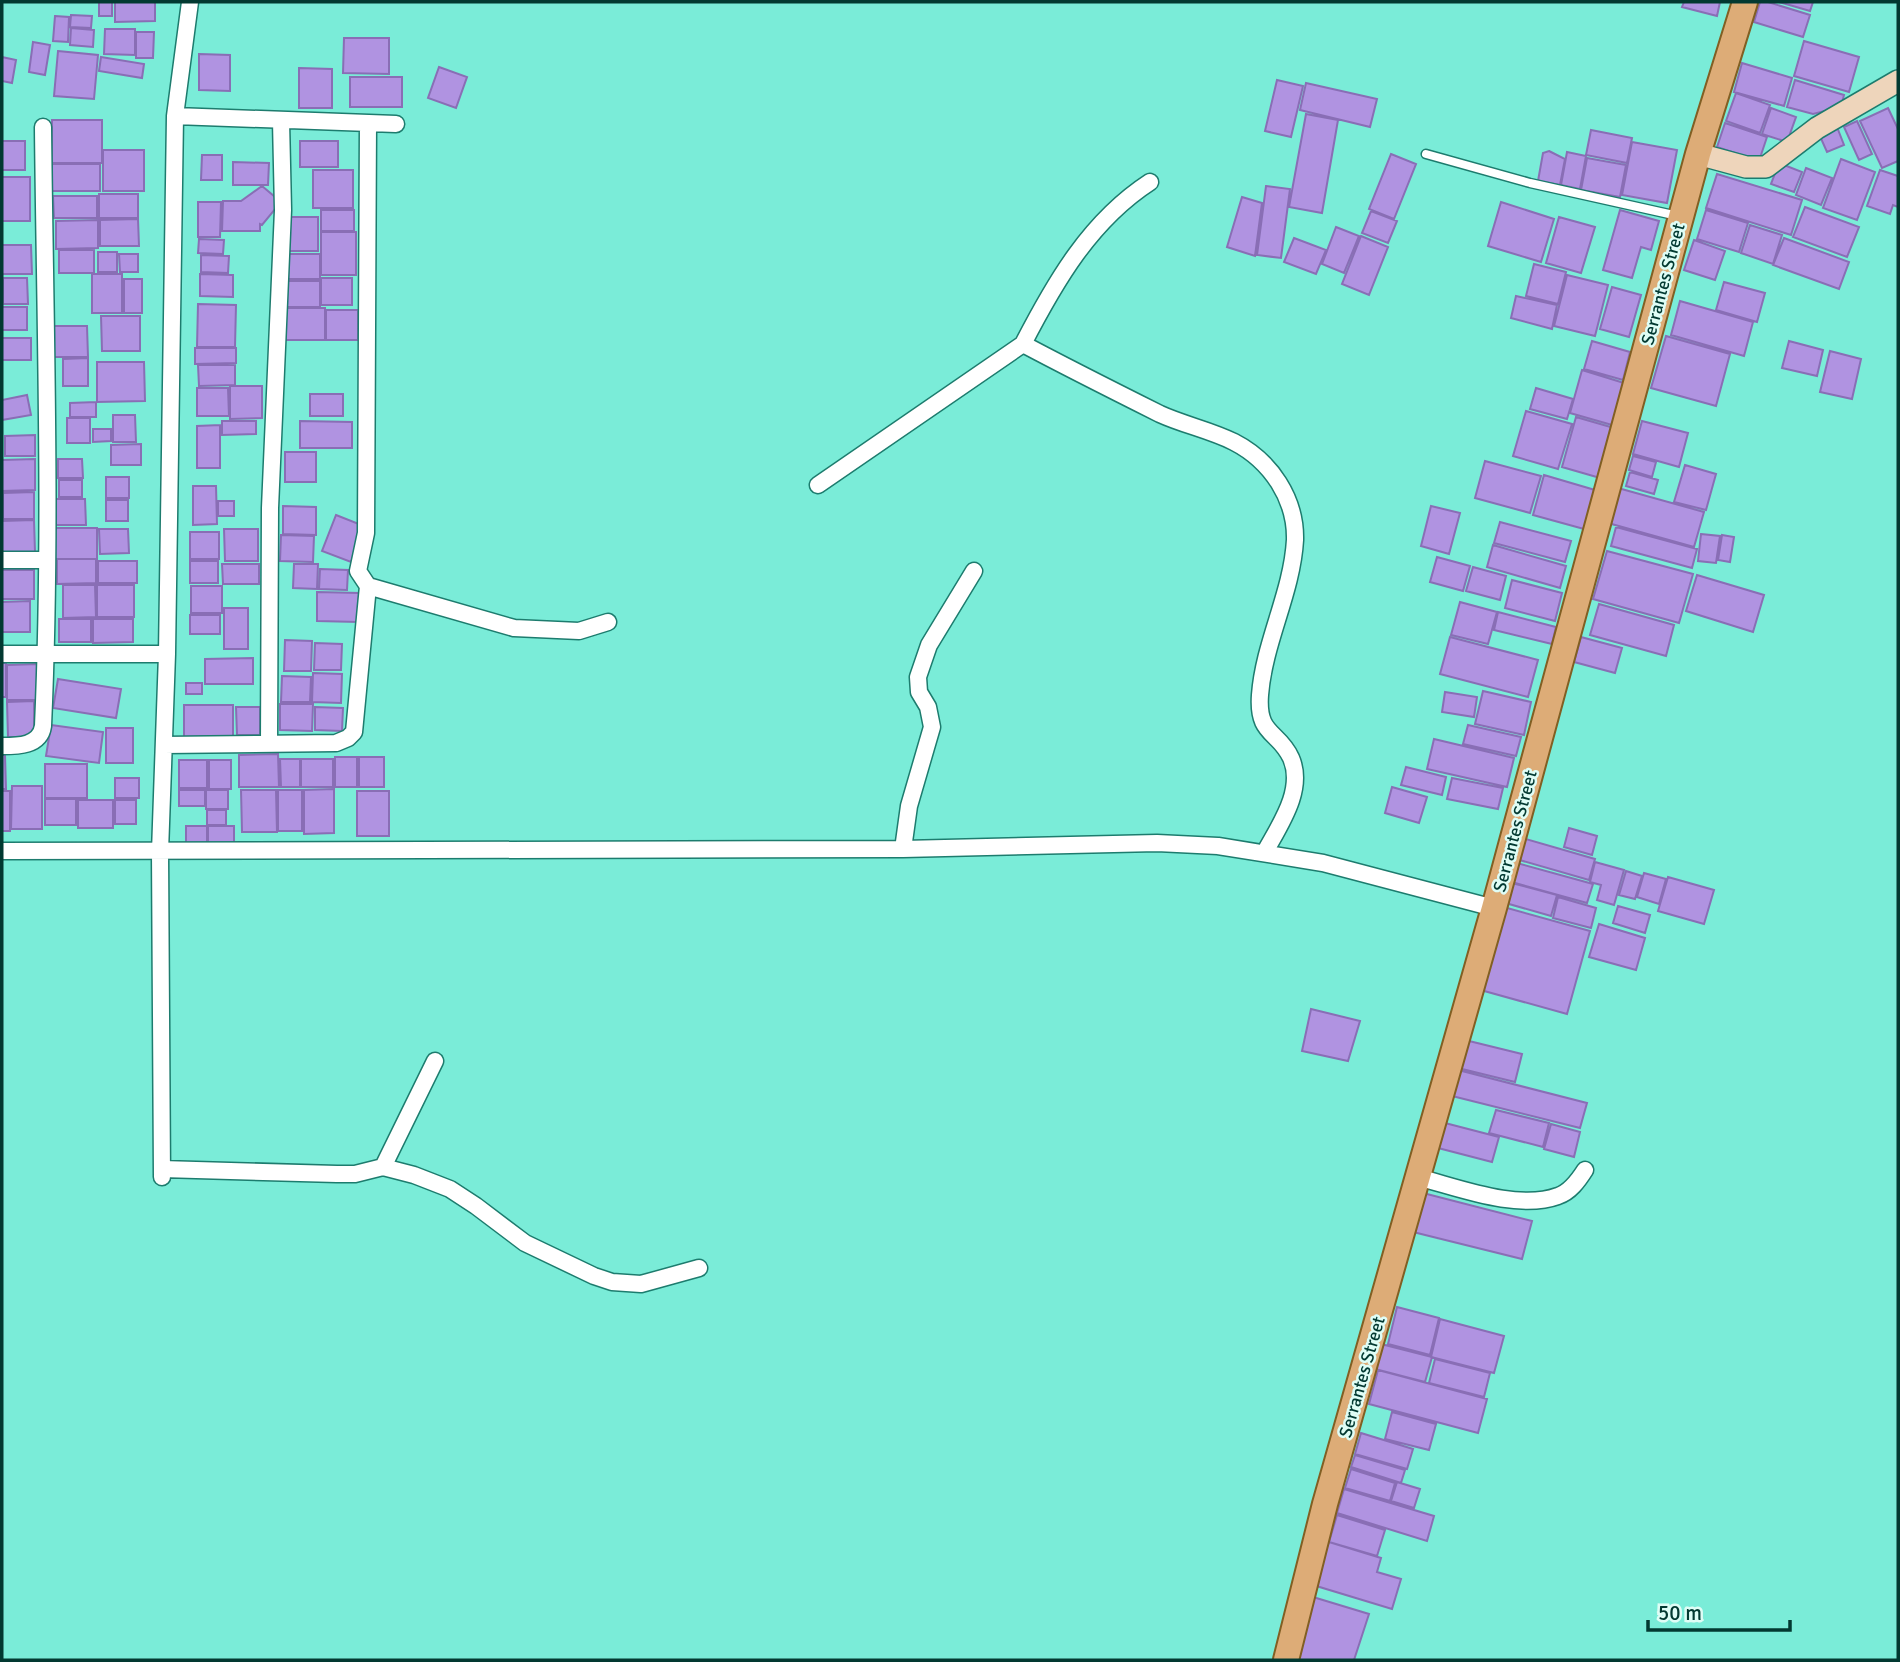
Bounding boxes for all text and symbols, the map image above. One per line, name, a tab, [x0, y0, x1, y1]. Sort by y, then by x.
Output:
street label: Serrantes Street	[1636, 221, 1690, 347]
street label: Serrantes Street	[1488, 768, 1542, 894]
street label: Serrantes Street	[1334, 1314, 1390, 1440]
scale bar	[1648, 1588, 1790, 1632]
text: 50 m	[1658, 1600, 1702, 1626]

